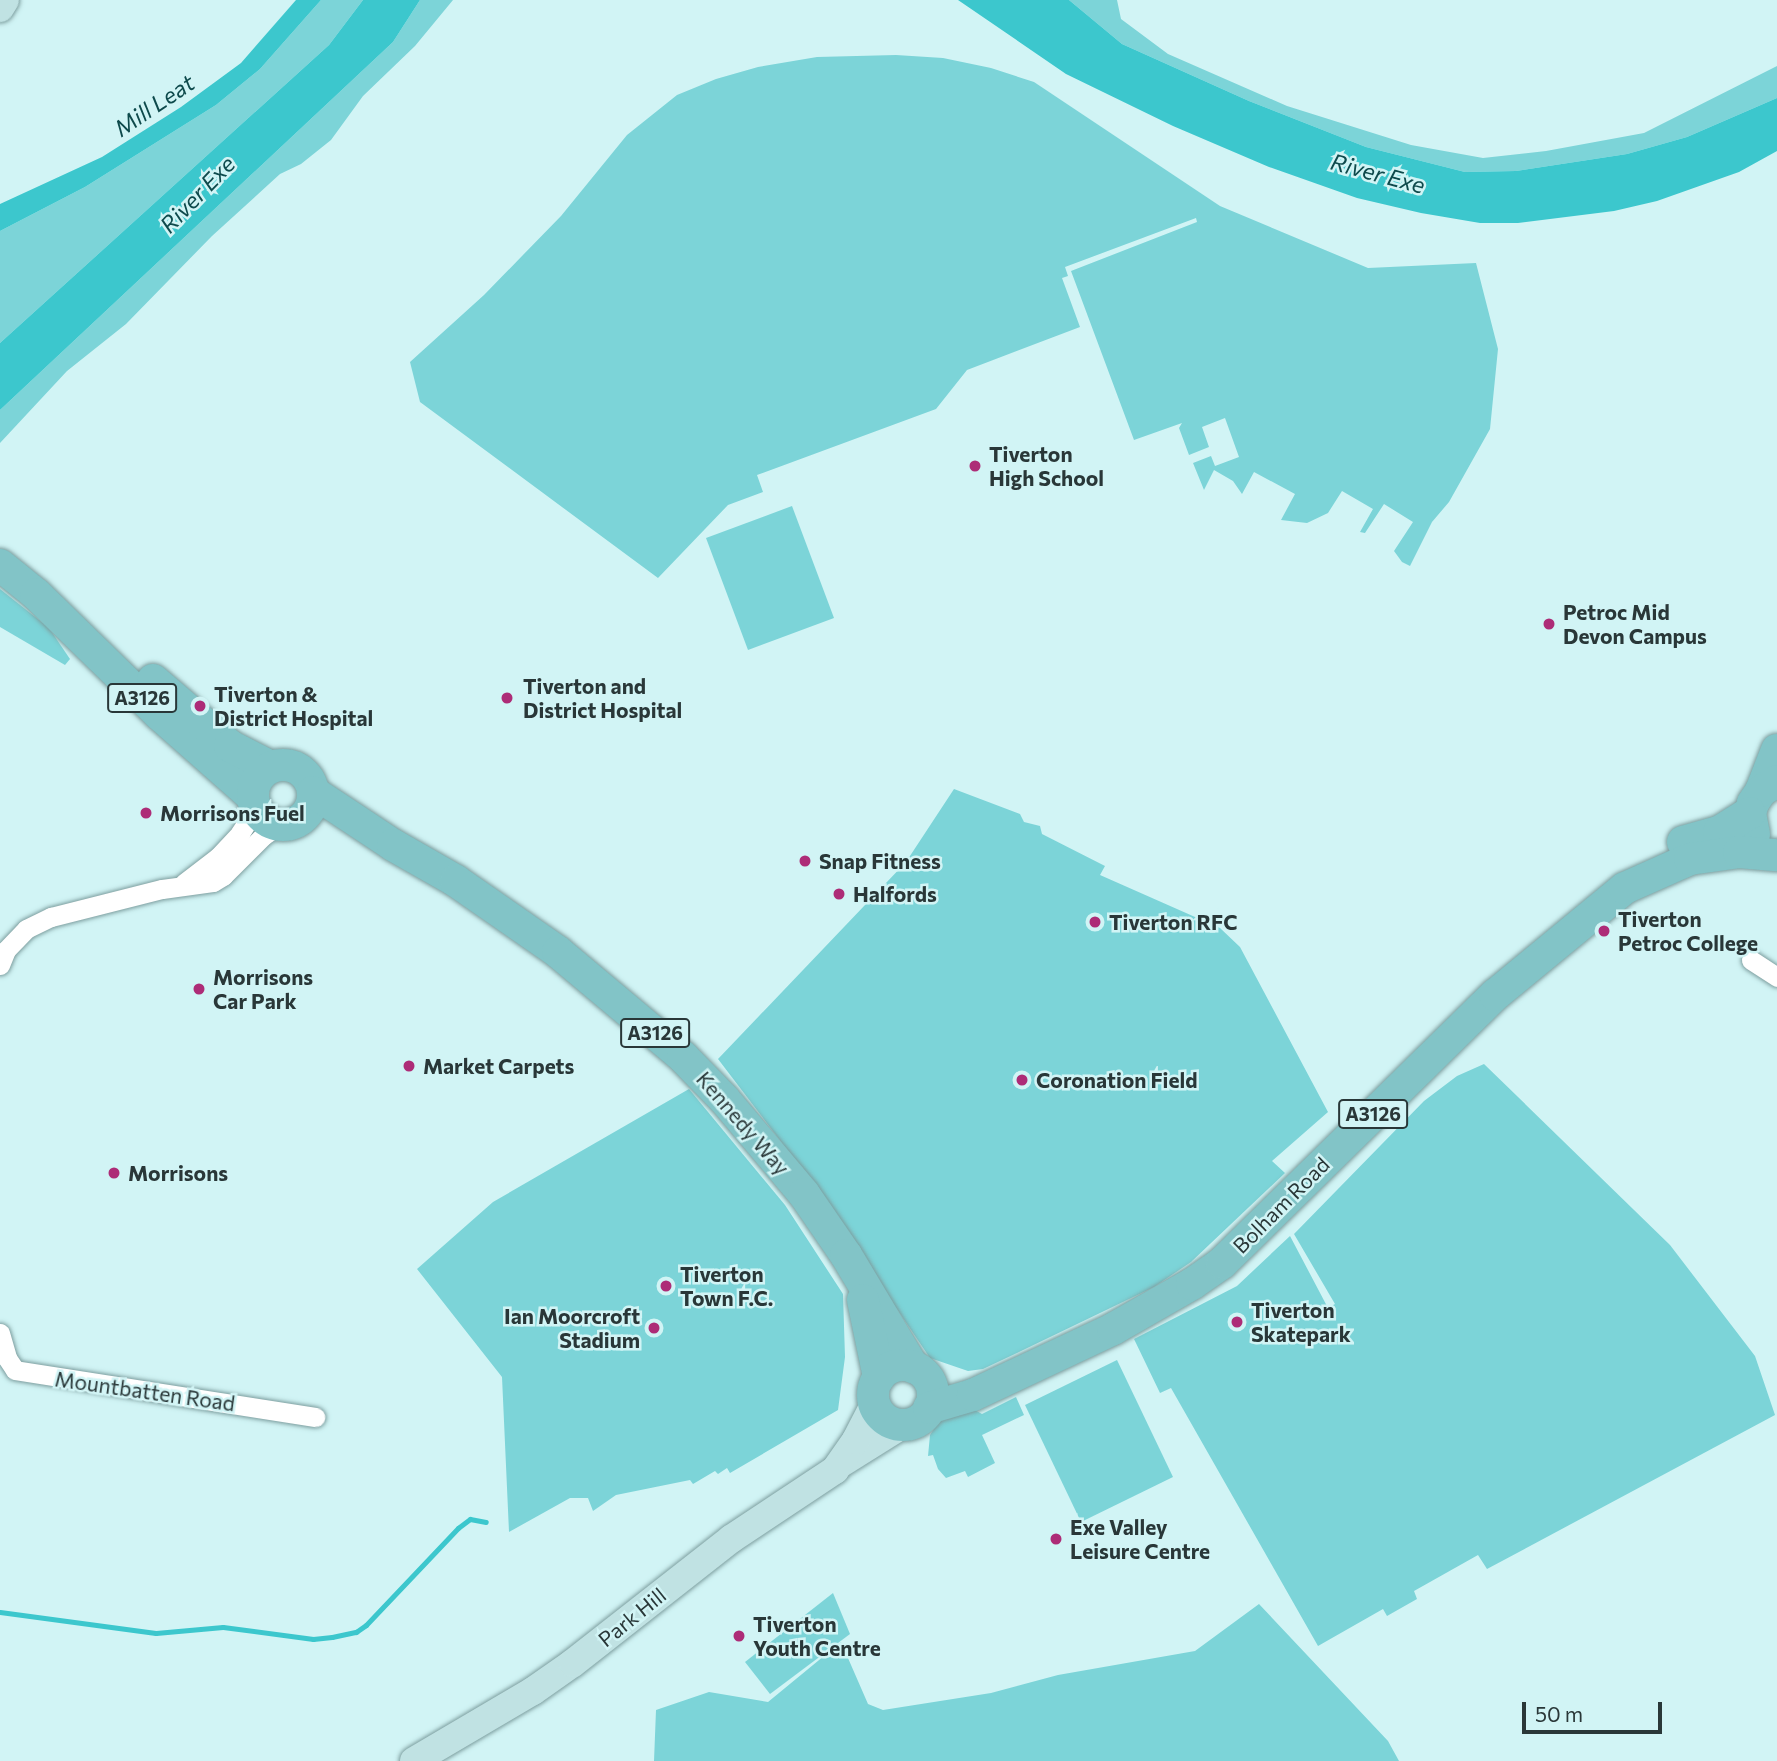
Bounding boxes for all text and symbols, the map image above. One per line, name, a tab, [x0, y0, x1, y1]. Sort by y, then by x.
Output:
water label: Mill Leat	[109, 68, 199, 142]
water label: River Exe	[1328, 147, 1428, 199]
water label: River Exe	[154, 150, 240, 238]
place label: Tiverton High School	[989, 441, 1104, 491]
marker: Tiverton High School	[967, 458, 983, 474]
place label: Petroc Mid Devon Campus	[1563, 599, 1707, 649]
marker: Petroc Mid Devon Campus	[1541, 616, 1557, 632]
place label: Tiverton and District Hospital	[523, 673, 682, 723]
place label: Tiverton & District Hospital	[214, 681, 373, 731]
road number: A3126	[107, 682, 177, 713]
marker: Tiverton and District Hospital	[497, 688, 517, 708]
marker: Tiverton & District Hospital	[192, 698, 208, 714]
place label: Morrisons Fuel	[160, 800, 305, 826]
marker: Morrisons Fuel	[138, 805, 154, 821]
place label: Snap Fitness	[819, 848, 941, 874]
marker: Snap Fitness	[797, 853, 813, 869]
place label: Halfords	[853, 881, 937, 907]
marker: Halfords	[831, 886, 847, 902]
place label: Tiverton Petroc College	[1618, 906, 1758, 956]
place label: Tiverton RFC	[1109, 909, 1238, 935]
marker: Tiverton RFC	[1087, 914, 1103, 930]
marker: Tiverton Petroc College	[1596, 923, 1612, 939]
place label: Morrisons Car Park	[213, 964, 313, 1014]
marker: Morrisons Car Park	[191, 981, 207, 997]
road number: A3126	[620, 1018, 690, 1049]
place label: Market Carpets	[423, 1053, 574, 1079]
marker: Market Carpets	[401, 1058, 417, 1074]
street label: Kennedy Way	[691, 1066, 795, 1180]
place label: Coronation Field	[1036, 1067, 1197, 1093]
marker: Coronation Field	[1014, 1072, 1030, 1088]
road number: A3126	[1338, 1098, 1408, 1130]
street label: Bolham Road	[1228, 1152, 1334, 1258]
place label: Morrisons	[128, 1160, 228, 1186]
marker: Morrisons	[106, 1165, 122, 1181]
place label: Tiverton Town F.C.	[680, 1261, 773, 1311]
marker: Tiverton Town F.C.	[658, 1278, 674, 1294]
place label: Tiverton Skatepark	[1251, 1297, 1351, 1347]
place label: Ian Moorcroft Stadium	[504, 1303, 640, 1353]
marker: Tiverton Skatepark	[1229, 1314, 1245, 1330]
marker: Ian Moorcroft Stadium	[646, 1320, 662, 1336]
street label: Mountbatten Road	[53, 1366, 237, 1416]
place label: Exe Valley Leisure Centre	[1070, 1514, 1210, 1564]
marker: Exe Valley Leisure Centre	[1048, 1531, 1064, 1547]
street label: Park Hill	[593, 1582, 671, 1652]
place label: Tiverton Youth Centre	[753, 1611, 881, 1661]
marker: Tiverton Youth Centre	[731, 1628, 747, 1644]
scale bar	[1525, 1688, 1665, 1732]
text: 50 m	[1535, 1701, 1583, 1726]

